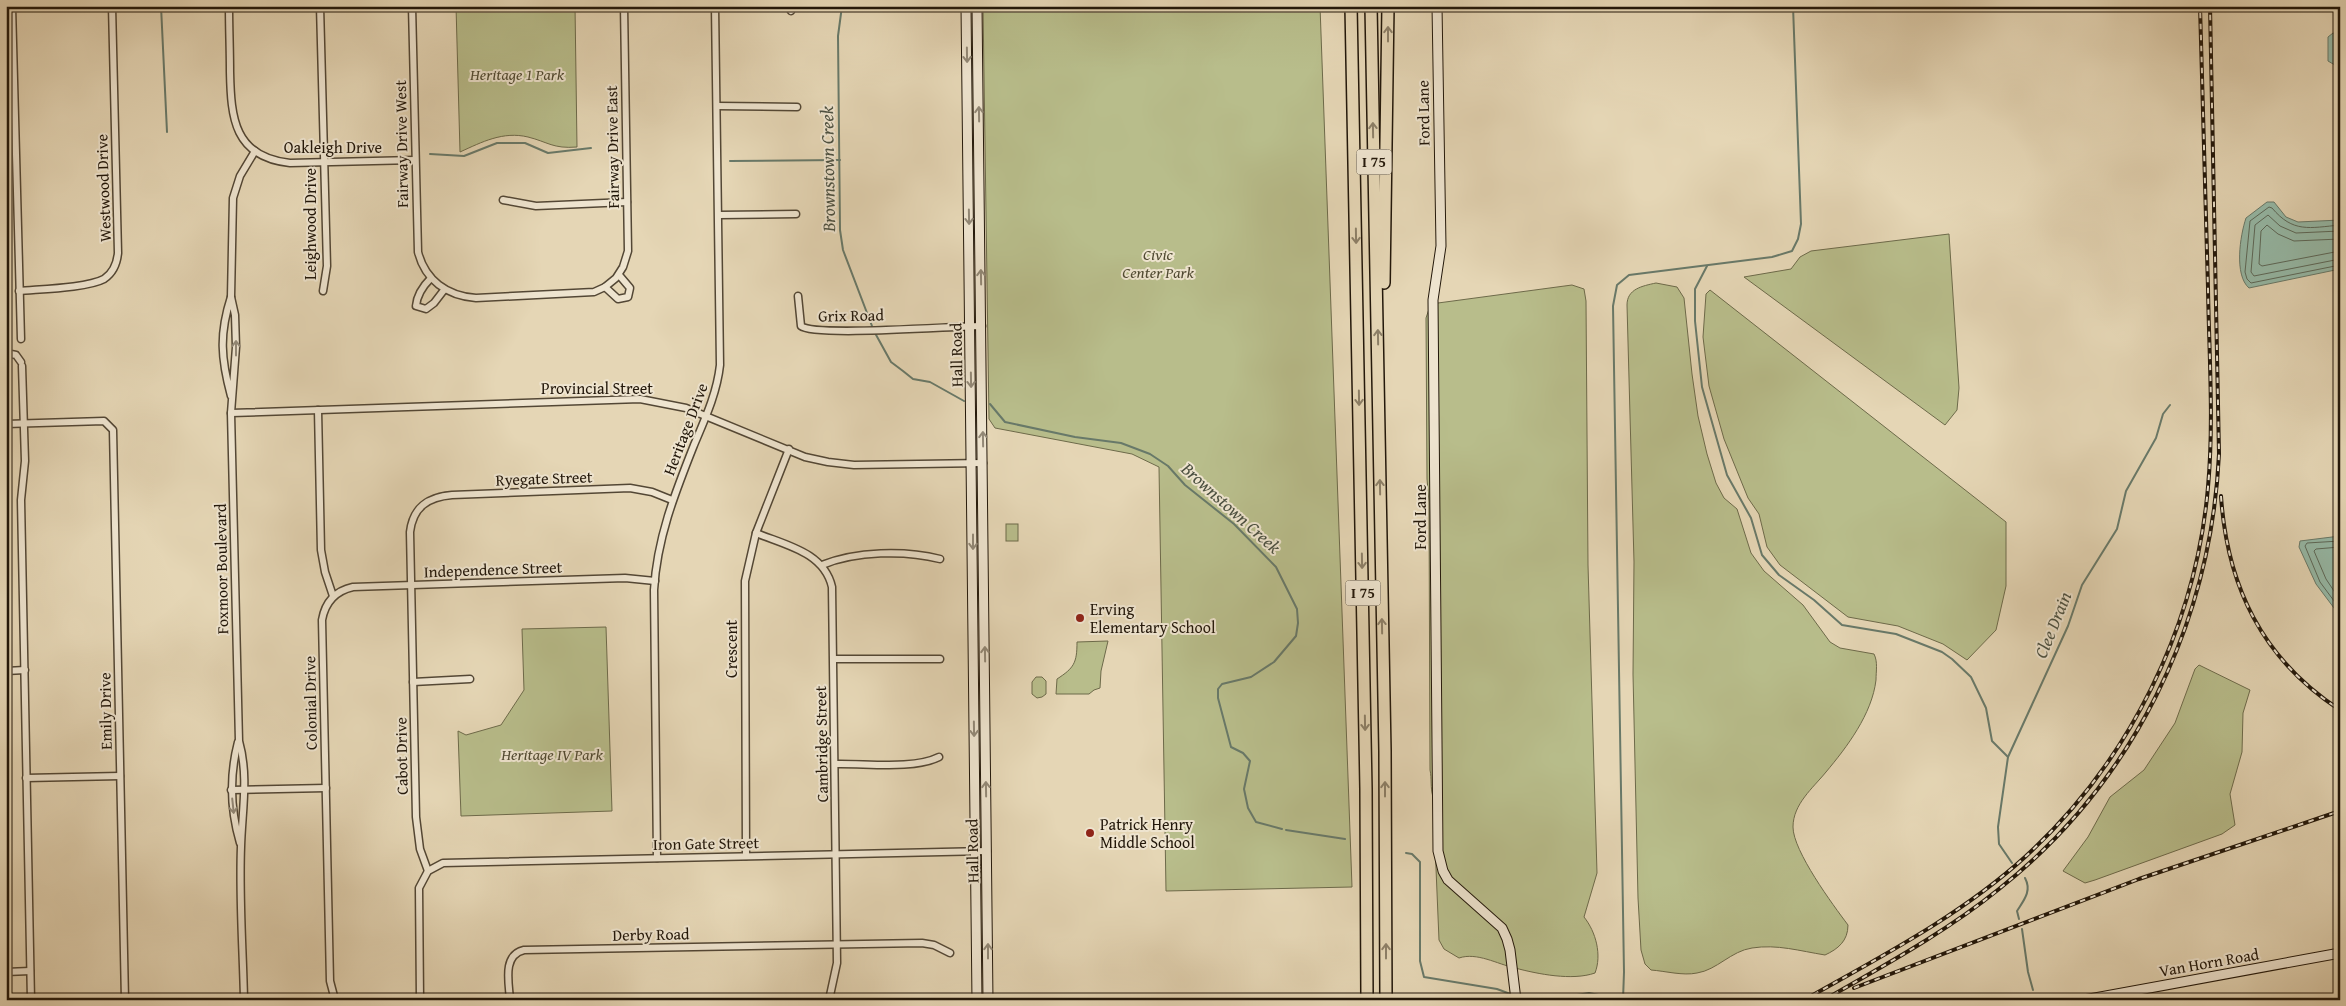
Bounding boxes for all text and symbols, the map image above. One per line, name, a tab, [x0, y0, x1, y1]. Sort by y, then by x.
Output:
one-way arrow	[1383, 26, 1393, 42]
one-way arrow	[962, 46, 972, 63]
park label: Heritage 1 Park	[469, 62, 565, 86]
street label: Fairway Drive West	[388, 79, 414, 208]
street label: Ford Lane	[1410, 80, 1436, 146]
street label: Fairway Drive East	[599, 85, 625, 209]
water label: Brownstown Creek	[813, 105, 842, 233]
one-way arrow	[974, 106, 984, 122]
one-way arrow	[1369, 122, 1378, 138]
street label: Westwood Drive	[89, 134, 117, 242]
street label: Oakleigh Drive	[284, 135, 382, 159]
road number: I 75	[1356, 150, 1392, 174]
street label: Leighwood Drive	[298, 168, 322, 280]
one-way arrow	[964, 209, 974, 225]
one-way arrow	[1351, 228, 1361, 244]
park label: Civic Center Park	[1122, 242, 1194, 284]
one-way arrow	[976, 269, 986, 285]
street label: Grix Road	[818, 302, 884, 328]
street label: Hall Road	[943, 322, 969, 387]
one-way arrow	[1373, 329, 1383, 346]
one-way arrow	[231, 340, 241, 356]
one-way arrow	[966, 372, 976, 388]
street label: Provincial Street	[541, 376, 653, 400]
street label: Heritage Drive	[656, 379, 714, 479]
one-way arrow	[1355, 390, 1364, 406]
one-way arrow	[978, 431, 988, 448]
water label: Brownstown Creek	[1175, 455, 1288, 560]
street label: Ryegate Street	[495, 464, 593, 492]
one-way arrow	[1375, 479, 1385, 496]
street label: Ford Lane	[1408, 484, 1432, 550]
street label: Foxmoor Boulevard	[208, 503, 234, 635]
one-way arrow	[968, 534, 978, 550]
one-way arrow	[1357, 552, 1367, 568]
street label: Independence Street	[423, 555, 563, 583]
road number: I 75	[1346, 580, 1380, 606]
water label: Clee Drain	[2027, 587, 2078, 662]
place label: Erving Elementary School	[1090, 597, 1216, 639]
marker: Erving Elementary School	[1074, 612, 1086, 624]
one-way arrow	[1377, 618, 1387, 634]
street label: Crescent	[719, 620, 743, 678]
one-way arrow	[980, 646, 990, 662]
street label: Colonial Drive	[297, 656, 323, 750]
street label: Emily Drive	[92, 672, 118, 750]
street label: Cambridge Street	[808, 685, 834, 803]
one-way arrow	[1360, 714, 1370, 731]
street label: Cabot Drive	[388, 717, 414, 795]
one-way arrow	[969, 720, 979, 737]
park label: Heritage IV Park	[500, 742, 603, 766]
one-way arrow	[981, 781, 991, 797]
one-way arrow	[1380, 781, 1390, 797]
one-way arrow	[228, 798, 237, 814]
place label: Patrick Henry Middle School	[1100, 812, 1195, 854]
street label: Hall Road	[959, 818, 985, 883]
marker: Patrick Henry Middle School	[1084, 827, 1096, 839]
street label: Iron Gate Street	[653, 830, 760, 856]
street label: Derby Road	[612, 921, 690, 947]
street label: Van Horn Road	[2157, 941, 2261, 983]
one-way arrow	[983, 943, 993, 960]
one-way arrow	[1381, 943, 1391, 960]

